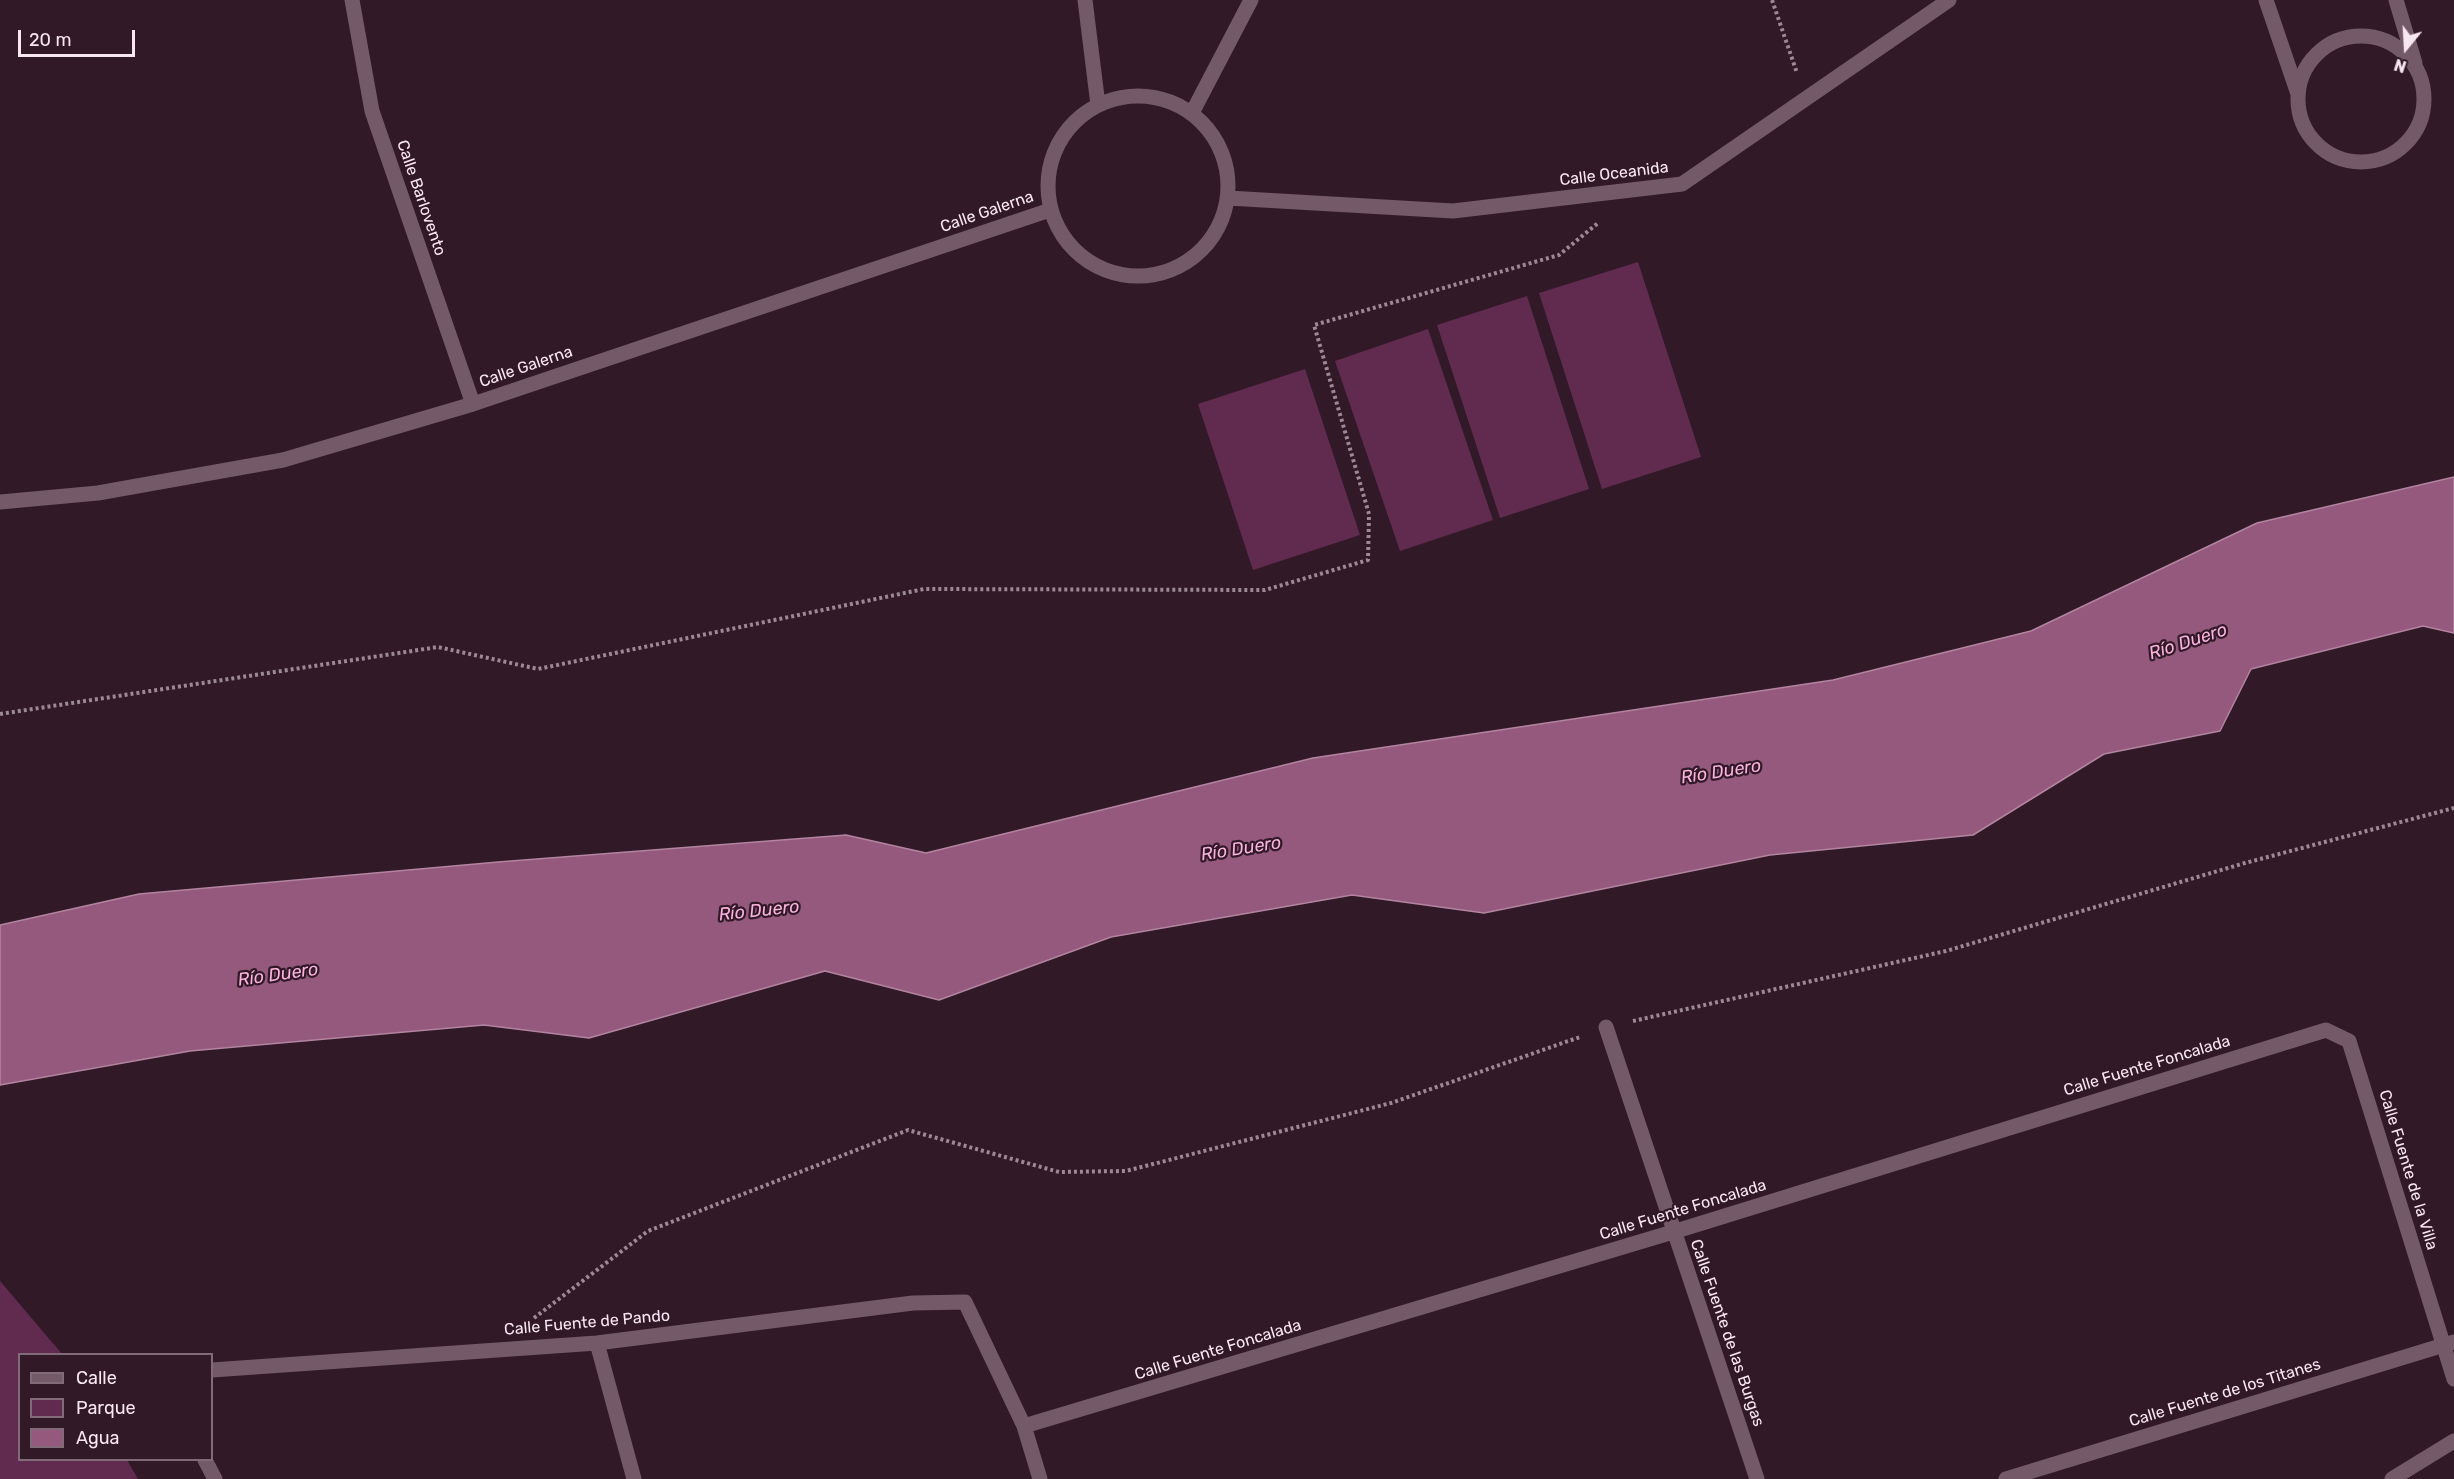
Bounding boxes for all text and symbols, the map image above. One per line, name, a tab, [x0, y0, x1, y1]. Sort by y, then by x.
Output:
scale bar	[21, 18, 138, 56]
north arrow	[2376, 18, 2436, 78]
text: 20 m	[29, 29, 71, 51]
text: N	[2392, 55, 2409, 76]
street label: Calle Barlovento	[392, 138, 450, 258]
street label: Calle Oceanida	[1558, 158, 1670, 190]
street label: Calle Galerna	[938, 187, 1036, 237]
street label: Calle Galerna	[477, 342, 575, 392]
water label: Río Duero	[2146, 619, 2230, 665]
water label: Río Duero	[1679, 755, 1763, 789]
water label: Río Duero	[1199, 832, 1283, 866]
water label: Río Duero	[717, 896, 801, 926]
water label: Río Duero	[236, 959, 320, 991]
street label: Calle Fuente Foncalada	[2061, 1031, 2233, 1101]
street label: Calle Fuente de la Villa	[2374, 1088, 2442, 1252]
street label: Calle Fuente Foncalada	[1597, 1175, 1769, 1245]
street label: Calle Fuente de las Burgas	[1686, 1237, 1768, 1429]
street label: Calle Fuente de Pando	[503, 1306, 671, 1340]
street label: Calle Fuente Foncalada	[1132, 1315, 1304, 1385]
legend	[18, 1353, 213, 1461]
street label: Calle Fuente de los Titanes	[2127, 1355, 2323, 1431]
text: Calle	[76, 1367, 117, 1389]
text: Parque	[76, 1397, 136, 1419]
text: Agua	[76, 1427, 119, 1449]

